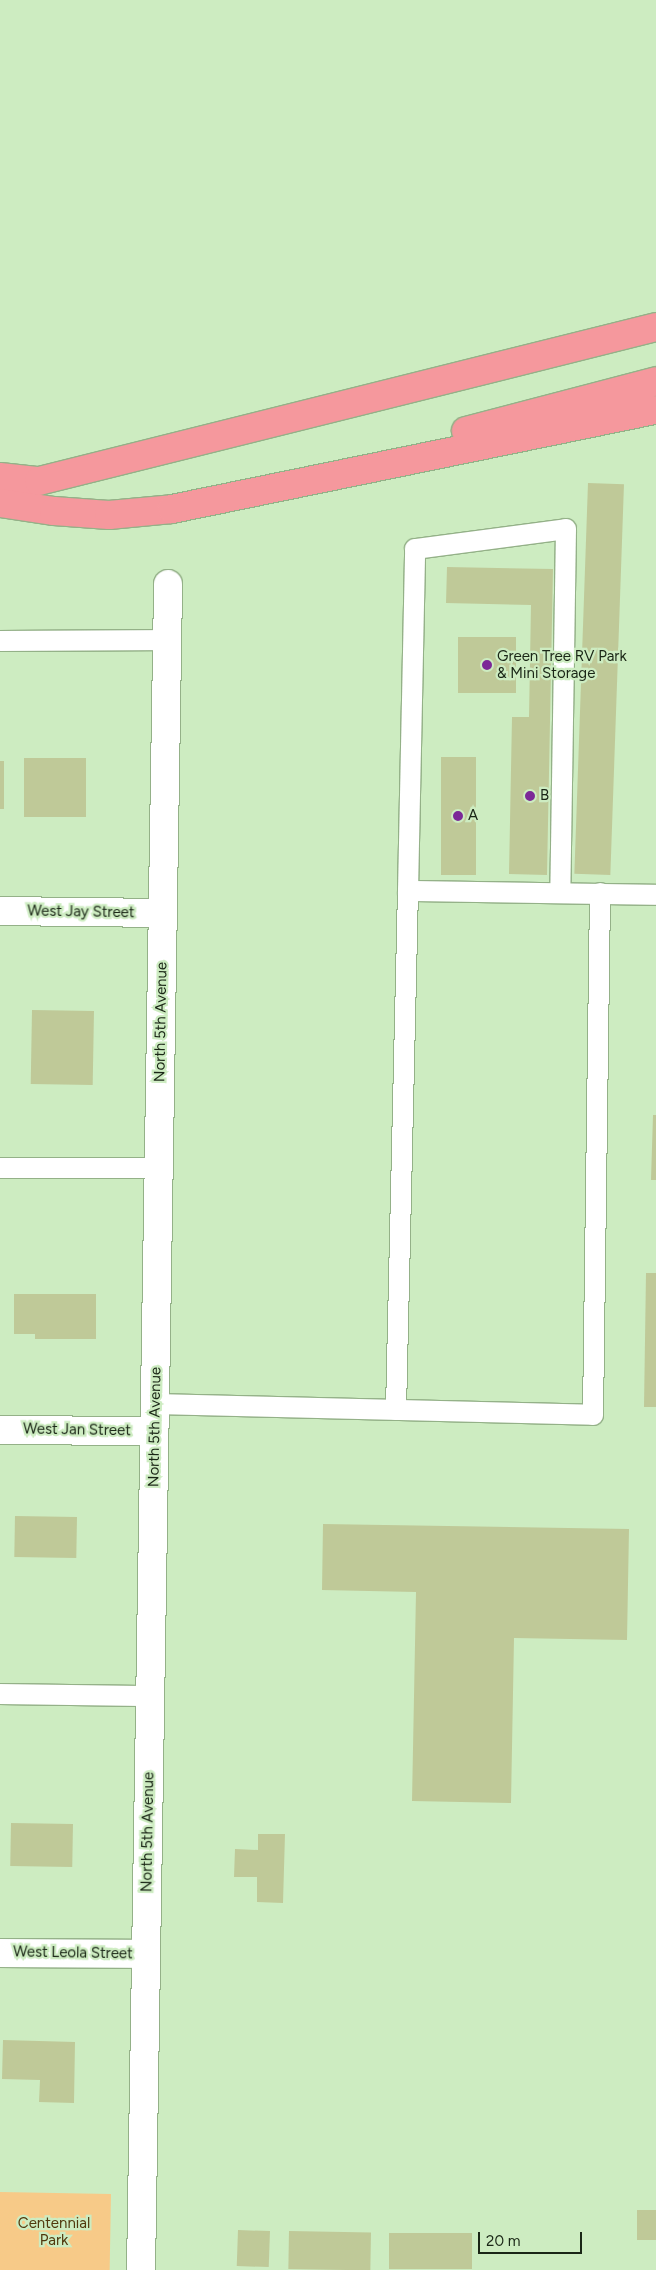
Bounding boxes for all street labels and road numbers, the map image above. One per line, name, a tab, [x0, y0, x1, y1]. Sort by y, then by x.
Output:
street label: West Jay Street	[27, 902, 135, 922]
street label: North 5th Avenue	[151, 962, 171, 1082]
street label: North 5th Avenue	[145, 1367, 165, 1487]
street label: West Jan Street	[23, 1420, 131, 1440]
street label: North 5th Avenue	[138, 1772, 158, 1892]
street label: West Leola Street	[13, 1943, 133, 1963]

